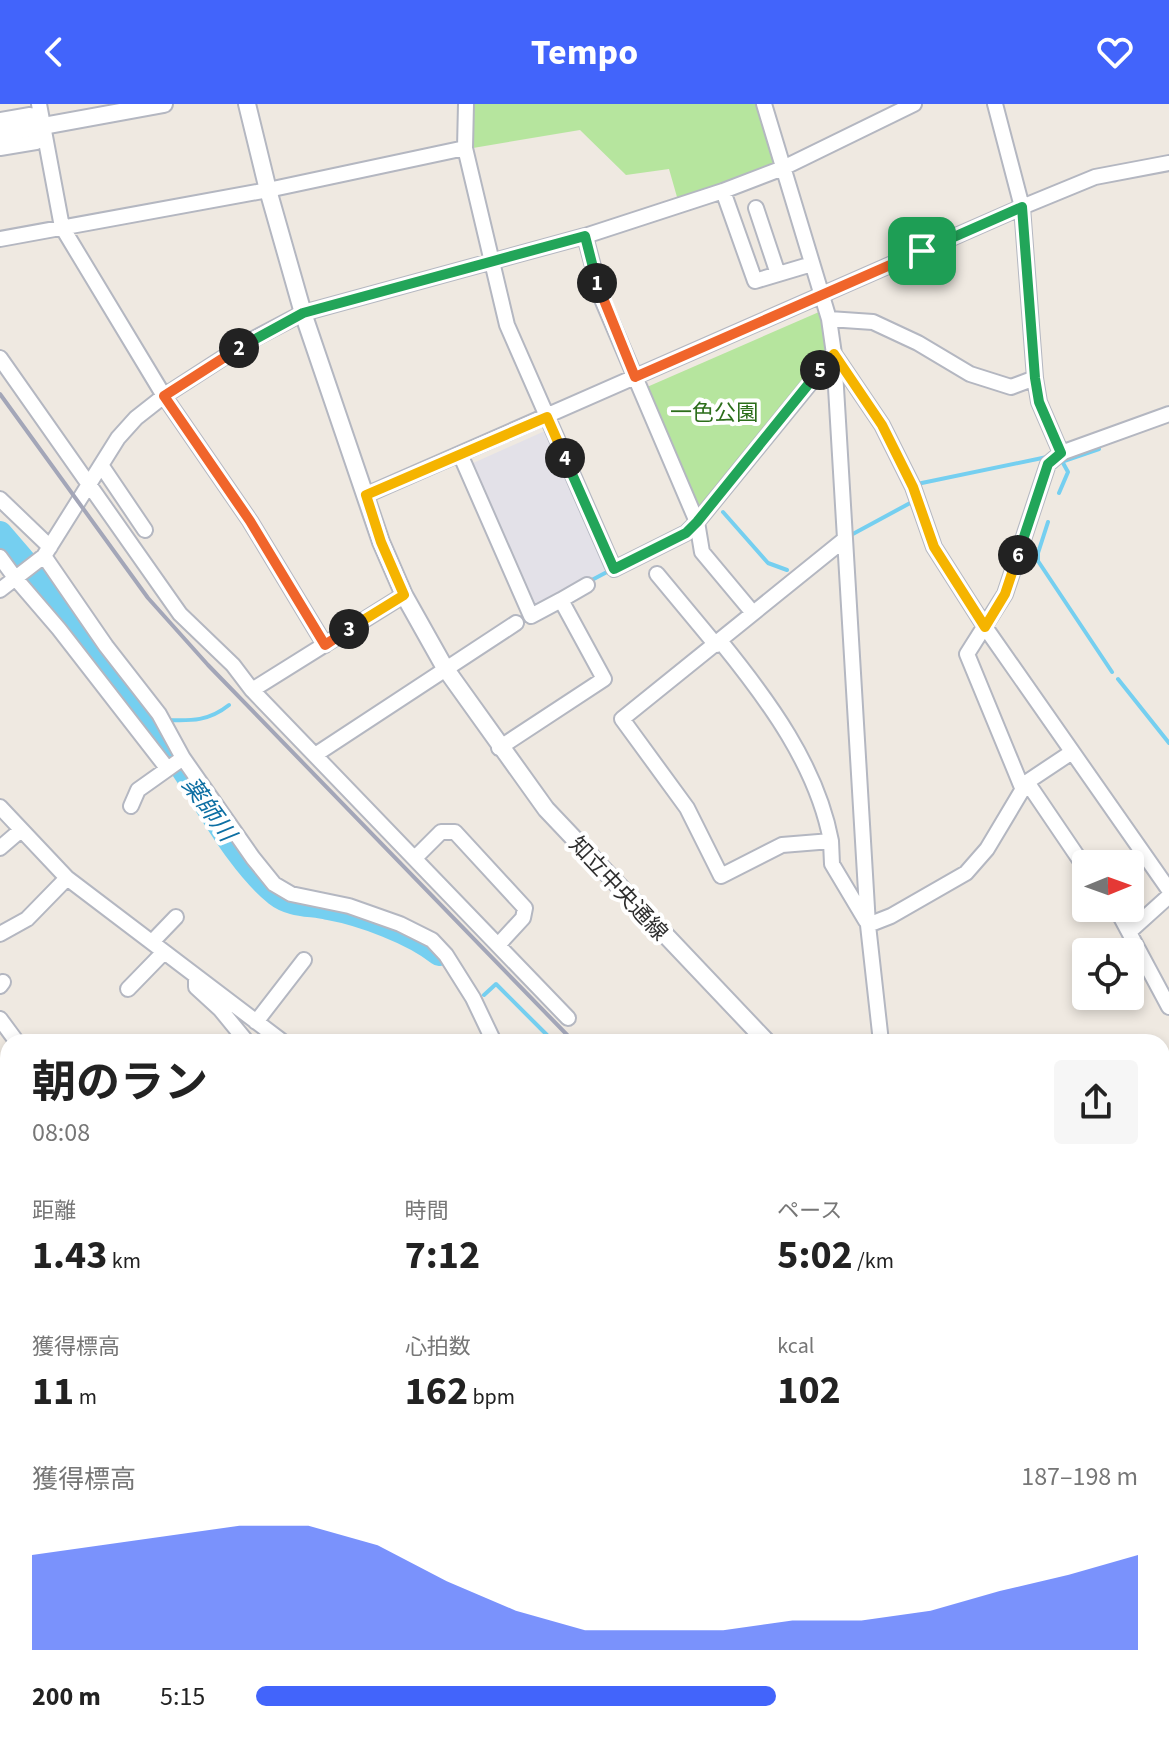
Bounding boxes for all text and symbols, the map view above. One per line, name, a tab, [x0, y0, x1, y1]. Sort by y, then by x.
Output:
text: Tempo	[531, 27, 638, 78]
icon: back	[32, 30, 76, 74]
icon: heart	[1093, 30, 1137, 74]
pin	[888, 217, 956, 285]
icon: arrive	[900, 229, 944, 273]
pin: 1	[577, 263, 617, 303]
text: 1	[591, 267, 603, 299]
pin: 2	[219, 328, 259, 368]
text: 2	[233, 332, 245, 364]
pin: 5	[800, 350, 840, 390]
text: 5	[814, 354, 826, 386]
park label: 一色公園	[670, 397, 758, 429]
pin: 4	[545, 438, 585, 478]
text: 4	[559, 442, 571, 474]
pin: 6	[998, 535, 1038, 575]
text: 6	[1012, 539, 1024, 571]
pin: 3	[329, 609, 369, 649]
text: 3	[343, 613, 355, 645]
water label: 薬師川	[173, 770, 246, 851]
street label: 知立中央通線	[562, 829, 675, 948]
north arrow	[1072, 850, 1144, 922]
map controls	[1072, 850, 1144, 1010]
button: locate	[1072, 938, 1144, 1010]
text: 朝のラン	[32, 1052, 208, 1115]
button: share	[1054, 1060, 1138, 1144]
text: 08:08	[32, 1114, 90, 1151]
text: 距離	[32, 1195, 76, 1227]
text: 時間	[405, 1195, 449, 1227]
text: ペース	[777, 1195, 842, 1227]
text: 1.43	[32, 1227, 107, 1284]
text: 7:12	[405, 1227, 480, 1284]
text: 5:02	[777, 1227, 853, 1284]
text: km	[107, 1245, 141, 1277]
text: /km	[853, 1245, 894, 1277]
text: kcal	[777, 1330, 814, 1362]
text: 獲得標高	[32, 1331, 120, 1363]
text: 心拍数	[405, 1331, 471, 1363]
text: 102	[777, 1362, 841, 1419]
text: 11	[32, 1363, 74, 1420]
text: 162	[405, 1363, 468, 1420]
text: m	[74, 1381, 97, 1413]
text: bpm	[468, 1381, 515, 1413]
text: 187–198 m	[1021, 1458, 1138, 1495]
text: 獲得標高	[32, 1461, 136, 1498]
text: 200 m	[32, 1678, 101, 1715]
text: 5:15	[160, 1678, 205, 1715]

